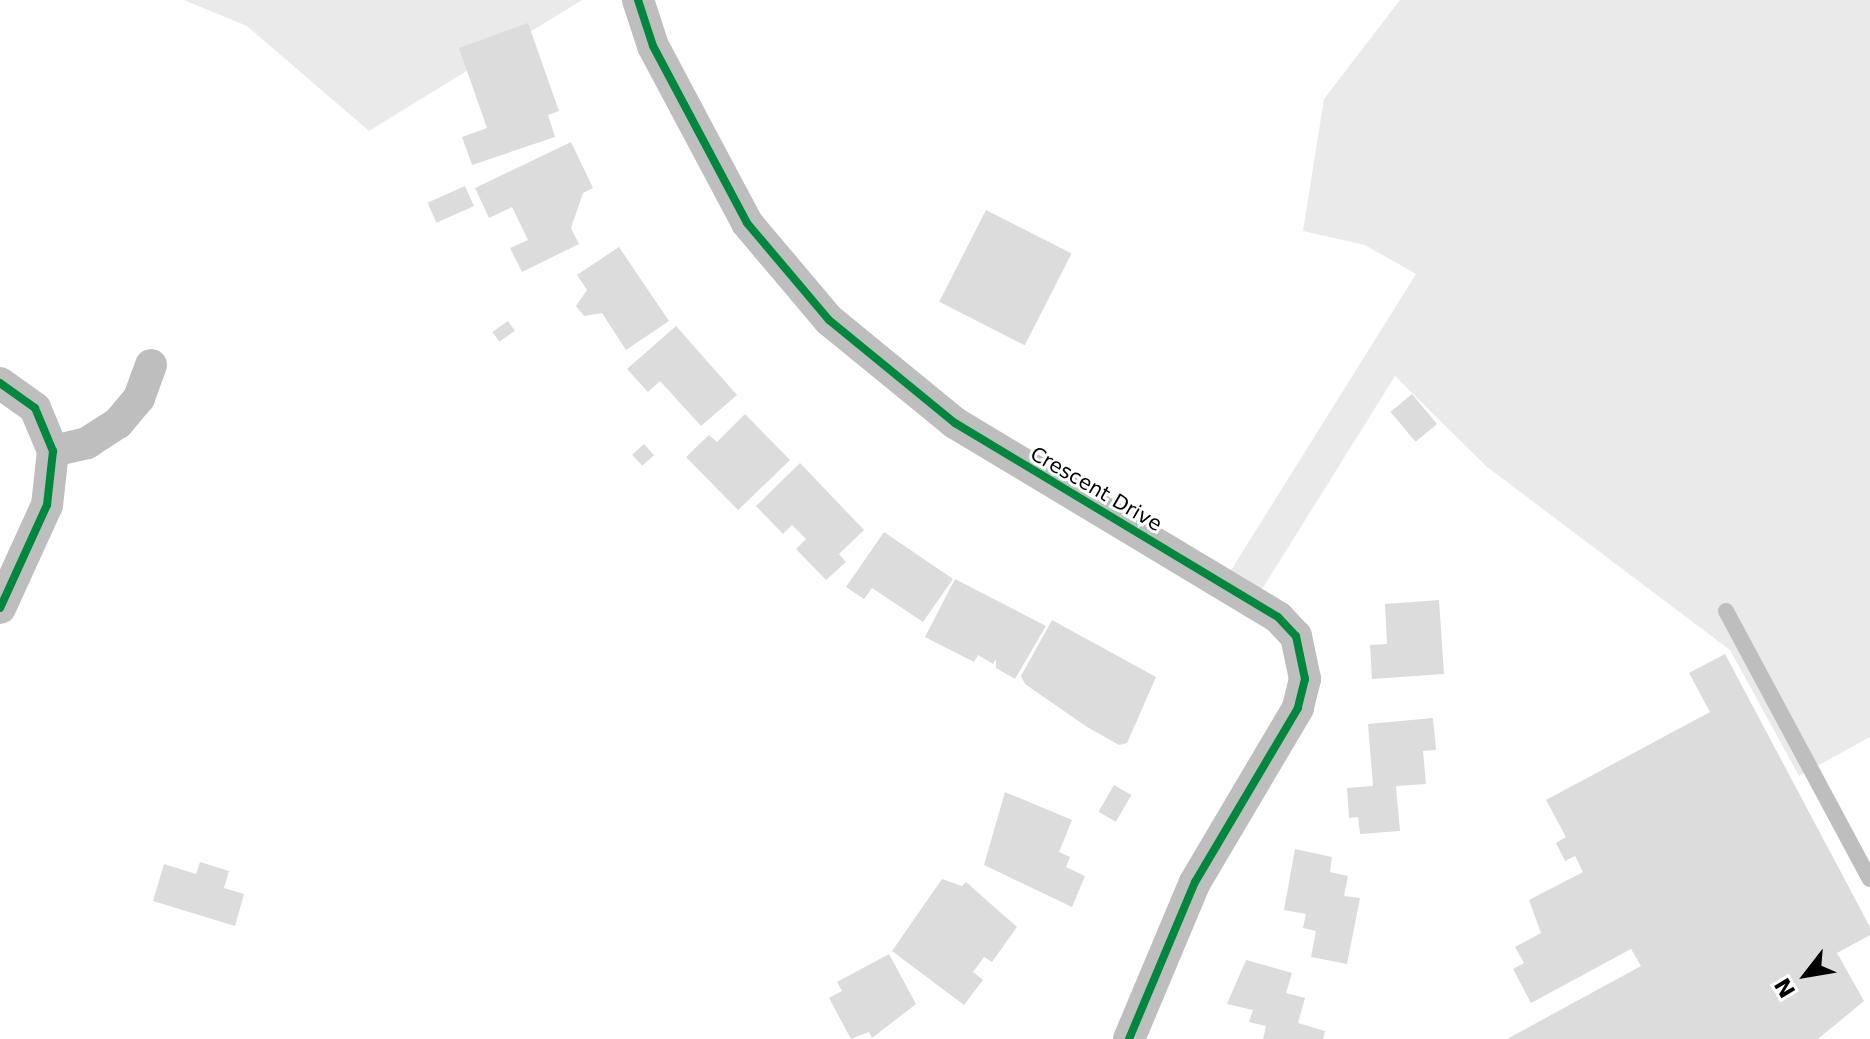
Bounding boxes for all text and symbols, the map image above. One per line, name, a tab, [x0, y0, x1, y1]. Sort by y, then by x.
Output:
street label: Crescent Drive	[1026, 442, 1166, 536]
north arrow	[1766, 935, 1846, 1015]
text: N	[1770, 973, 1800, 1002]

